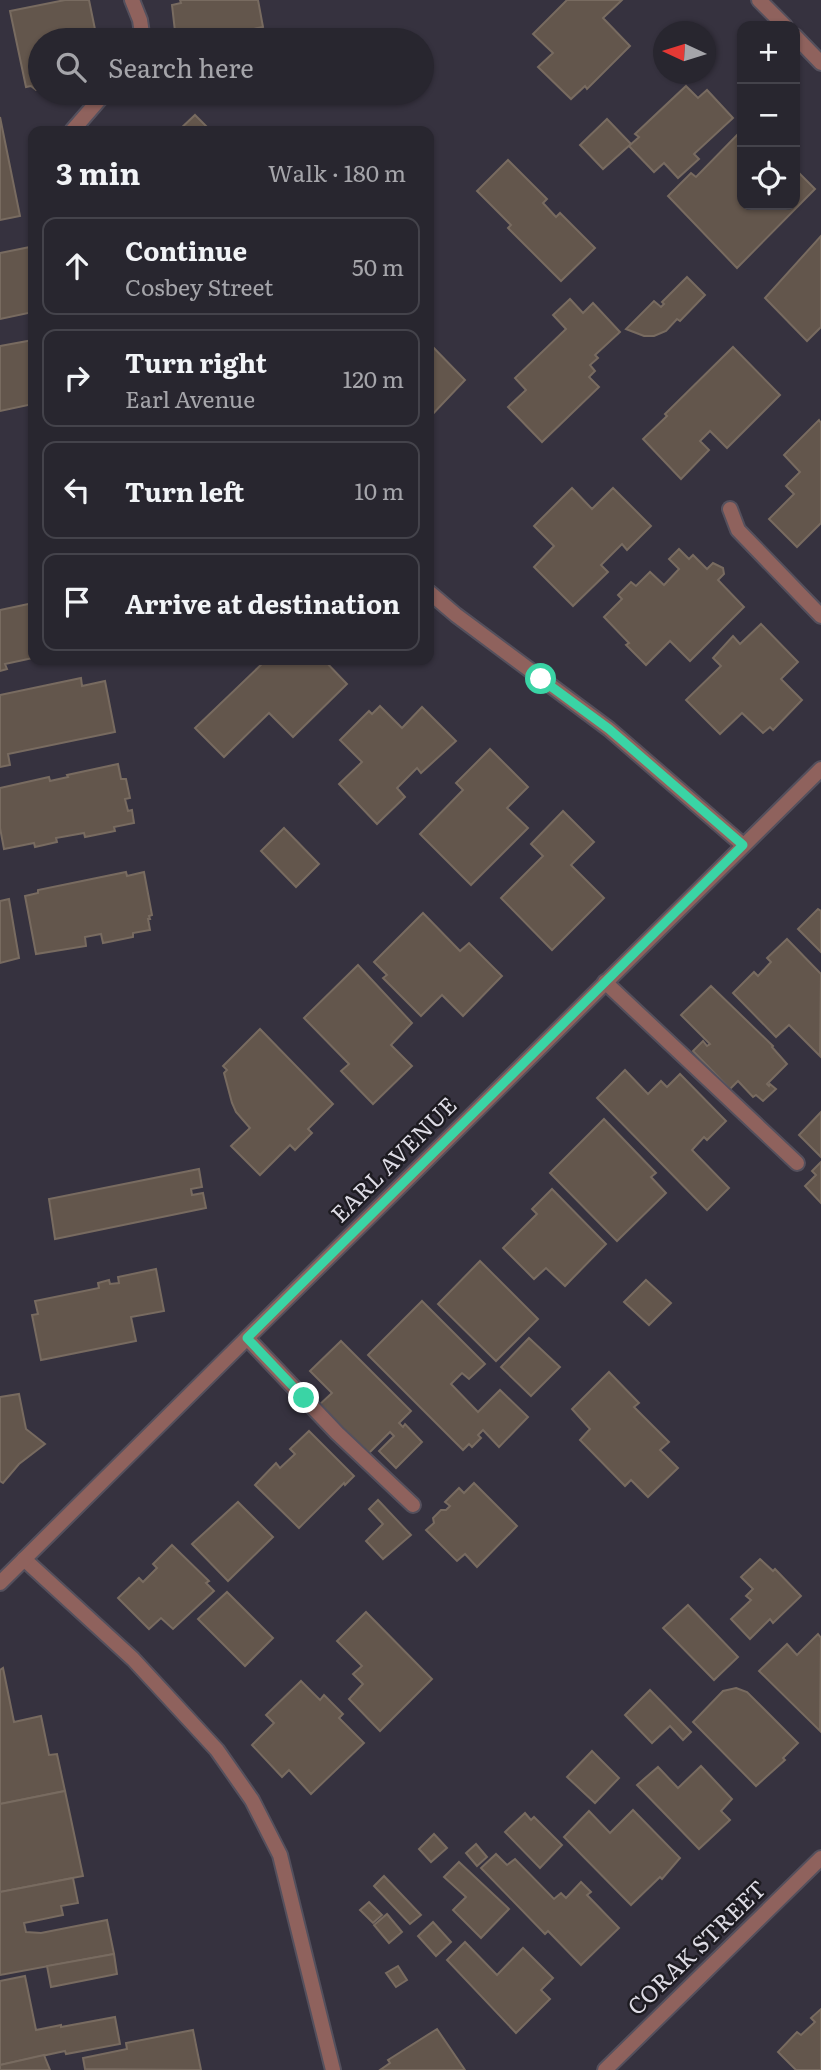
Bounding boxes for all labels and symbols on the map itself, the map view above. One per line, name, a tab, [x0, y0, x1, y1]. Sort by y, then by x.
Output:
north arrow	[653, 21, 716, 84]
route start	[525, 663, 556, 694]
street label: EARL AVENUE	[322, 1088, 463, 1229]
route end	[288, 1382, 319, 1413]
street label: CORAK STREET	[619, 1871, 773, 2022]

